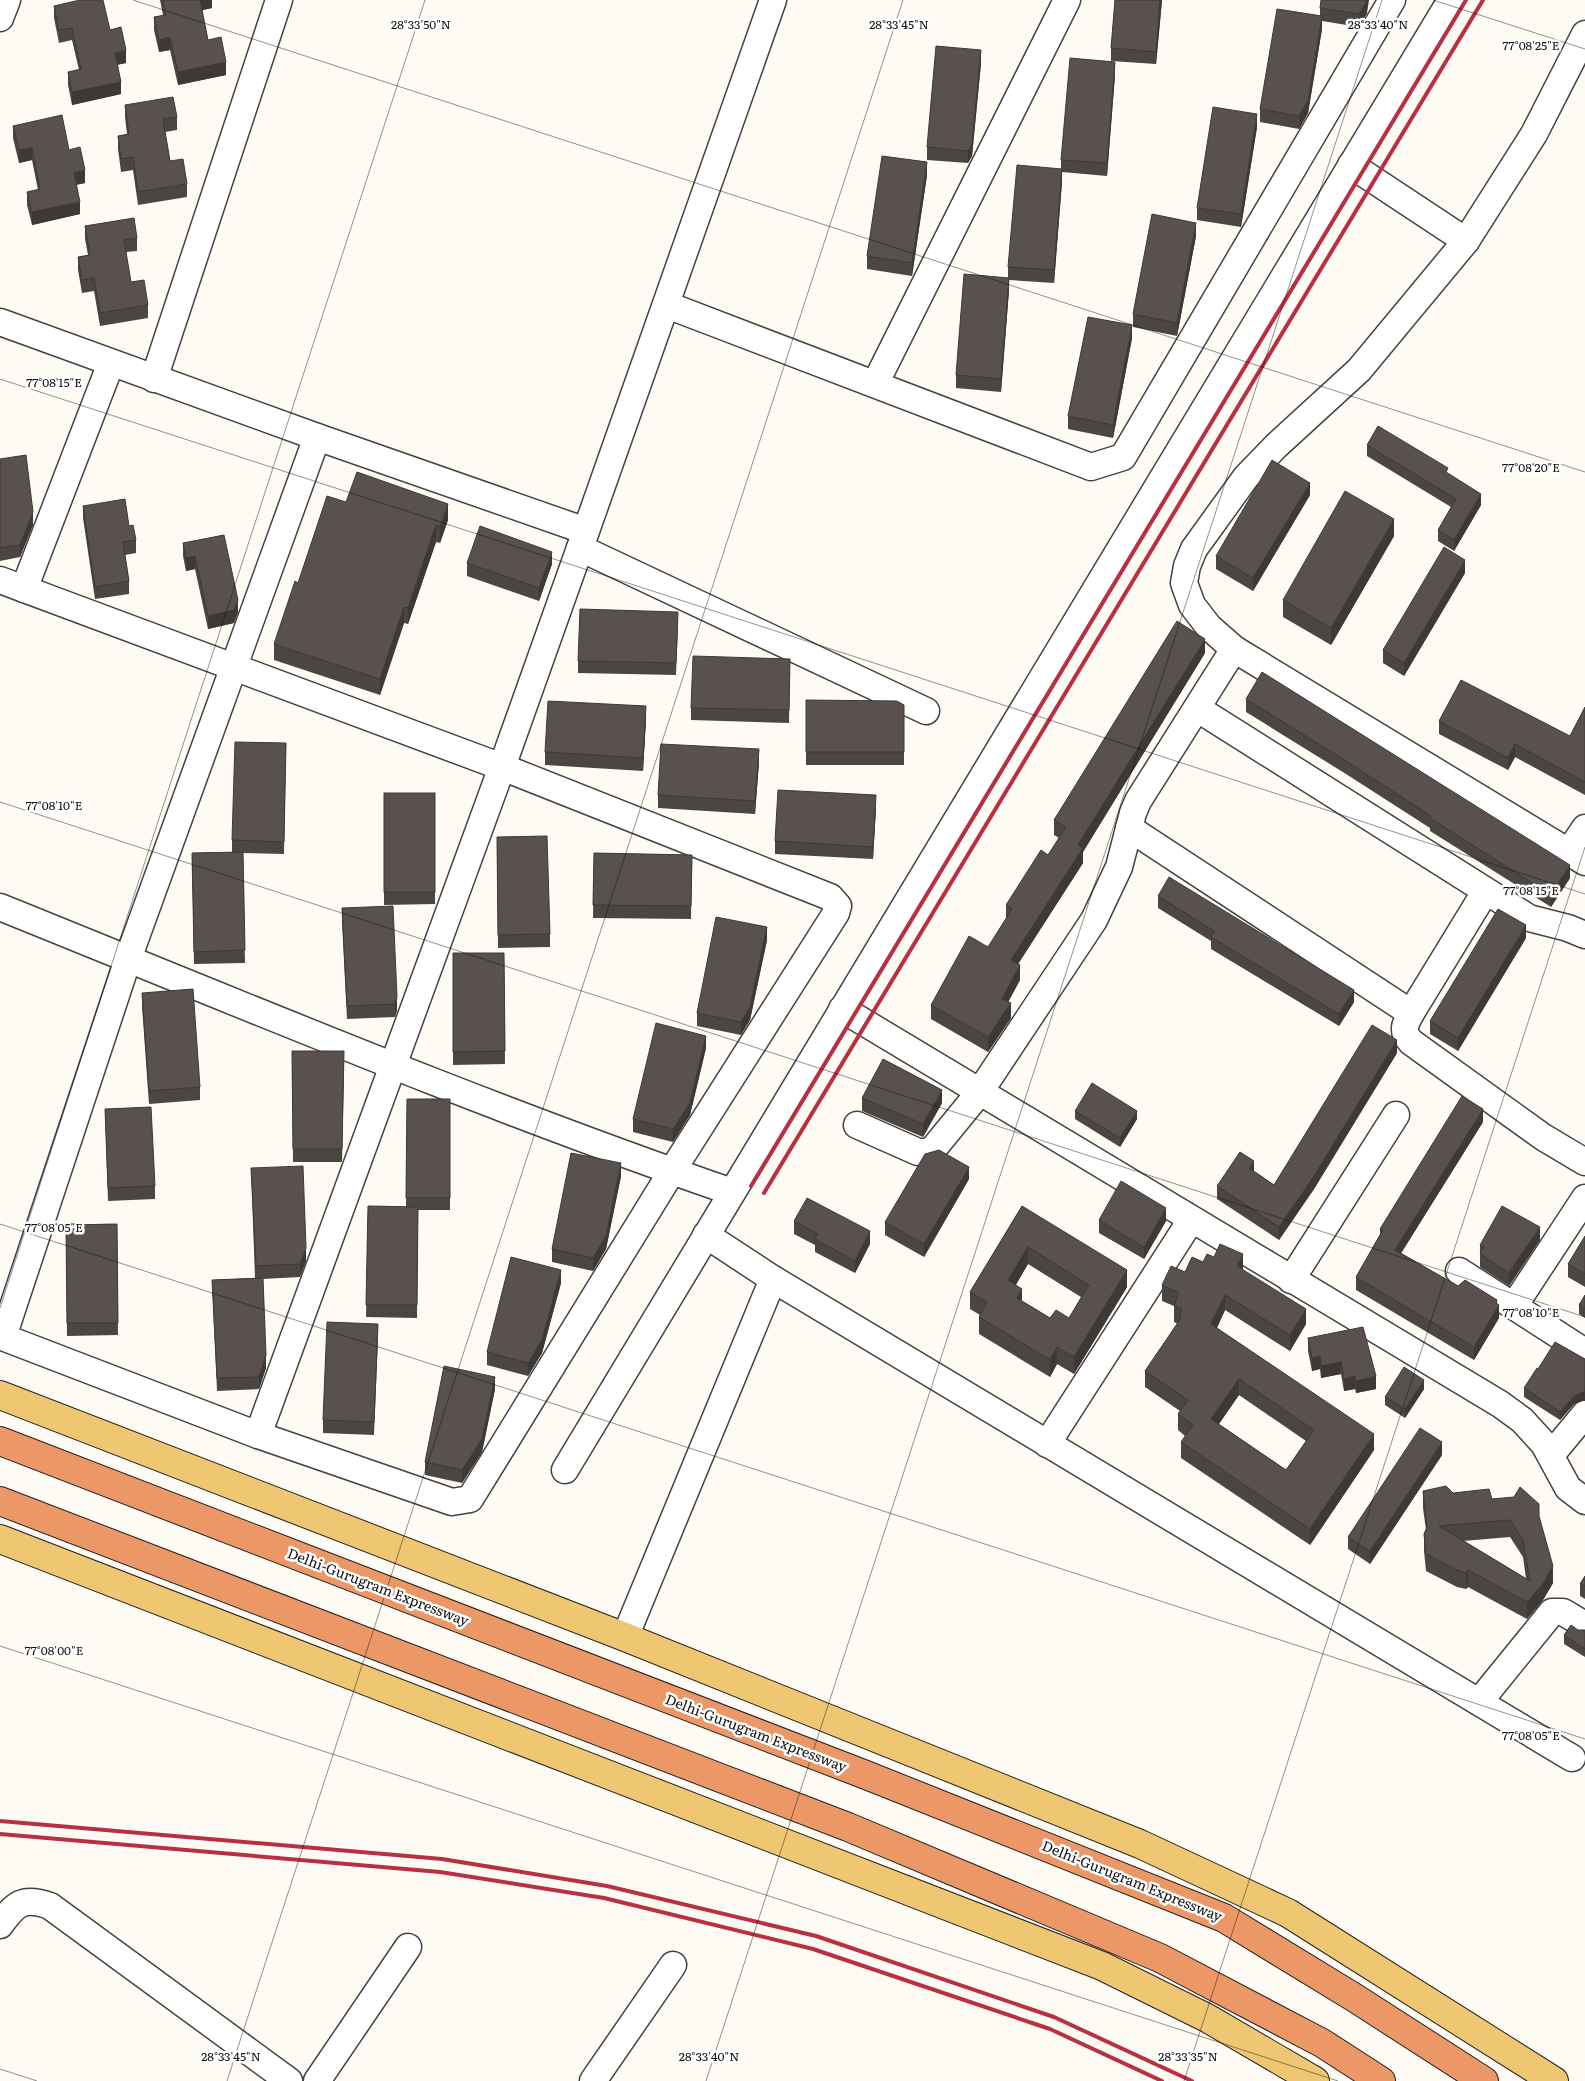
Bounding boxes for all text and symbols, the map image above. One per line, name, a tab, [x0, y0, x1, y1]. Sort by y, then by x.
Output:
text: 28°33'50"N	[391, 15, 451, 33]
text: 28°33'45"N	[869, 15, 929, 33]
text: 28°33'40"N	[1348, 15, 1408, 33]
text: 77°08'25"E	[1503, 36, 1560, 54]
text: 77°08'15"E	[26, 373, 82, 391]
text: 77°08'20"E	[1502, 458, 1560, 476]
text: 77°08'10"E	[26, 796, 83, 814]
text: 77°08'15"E	[1503, 881, 1559, 899]
text: 77°08'05"E	[25, 1218, 83, 1236]
text: 77°08'10"E	[1503, 1303, 1560, 1321]
street label: Delhi-Gurugram Expressway	[285, 1542, 473, 1630]
text: 77°08'00"E	[25, 1641, 84, 1659]
street label: Delhi-Gurugram Expressway	[663, 1688, 851, 1776]
text: 77°08'05"E	[1502, 1726, 1560, 1744]
street label: Delhi-Gurugram Expressway	[1039, 1835, 1226, 1926]
text: 28°33'45"N	[201, 2047, 261, 2065]
text: 28°33'40"N	[679, 2047, 739, 2065]
text: 28°33'35"N	[1158, 2047, 1218, 2065]

